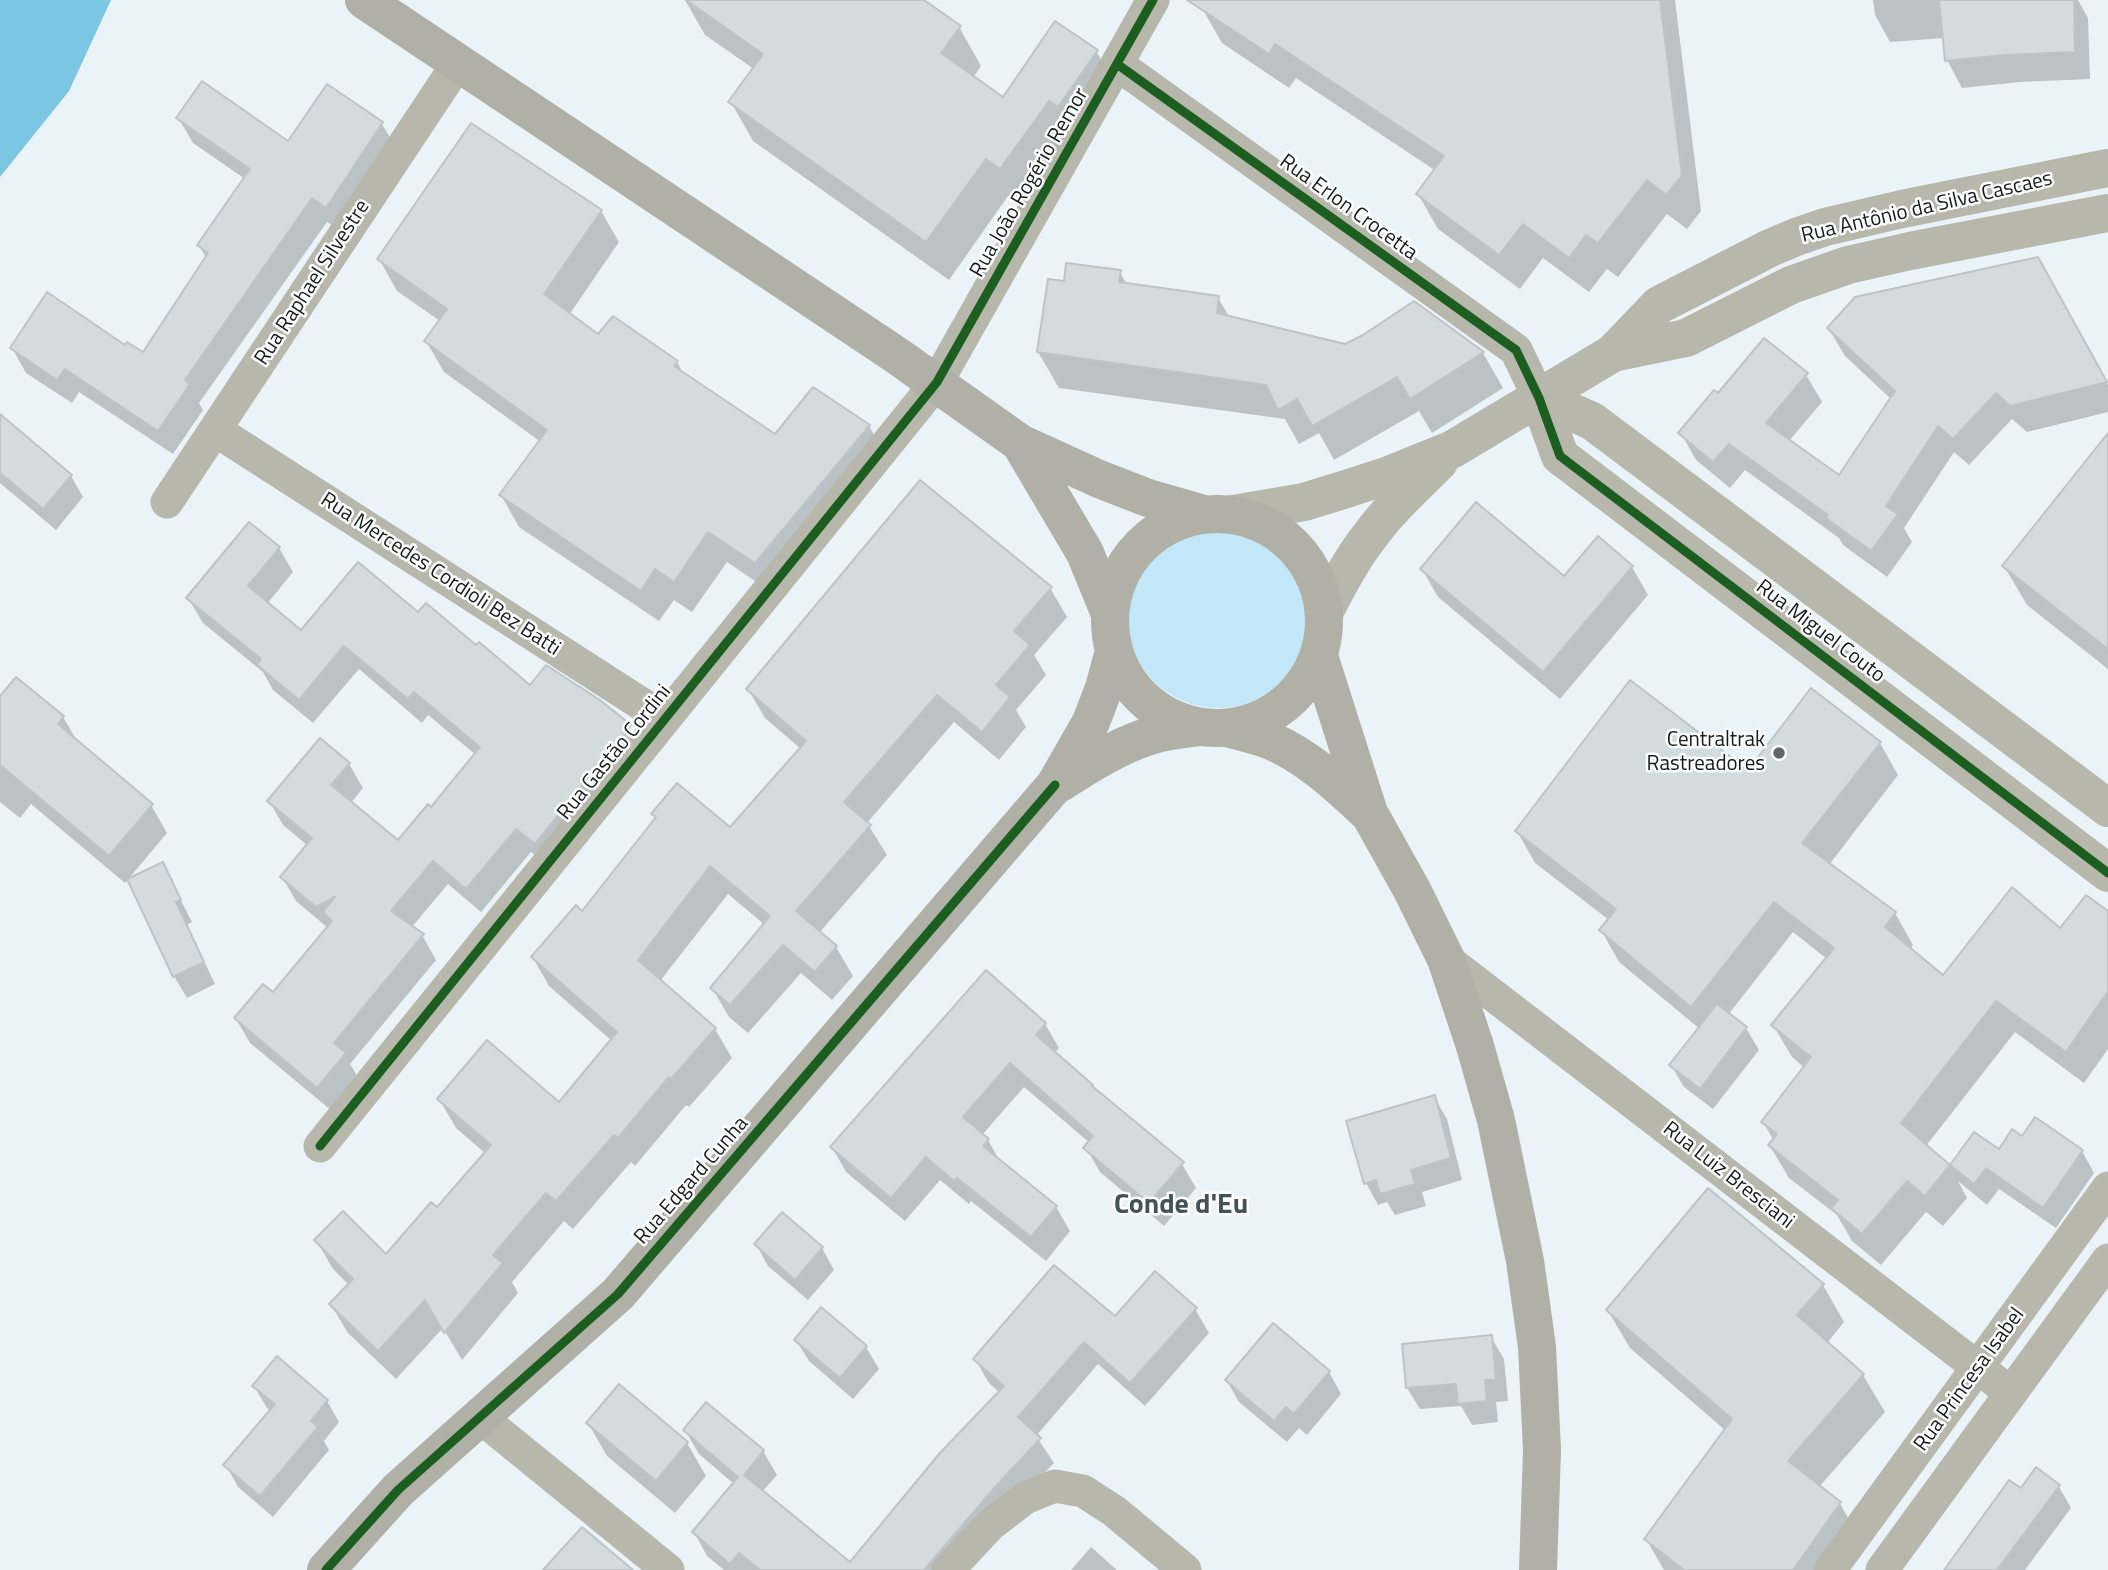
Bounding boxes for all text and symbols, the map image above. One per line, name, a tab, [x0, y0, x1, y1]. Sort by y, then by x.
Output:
street label: Rua João Rogério Remor	[965, 84, 1095, 282]
street label: Rua Erlon Crocetta	[1274, 150, 1422, 266]
street label: Rua Antônio da Silva Cascaes	[1799, 167, 2055, 249]
street label: Rua Raphael Silvestre	[250, 196, 376, 370]
street label: Rua Mercedes Cordioli Bez Batti	[315, 488, 565, 662]
street label: Rua Miguel Couto	[1750, 575, 1890, 689]
street label: Rua Gastão Cordini	[553, 680, 677, 826]
place label: Centraltrak Rastreadores	[1647, 728, 1765, 778]
marker: Centraltrak Rastreadores	[1771, 745, 1787, 761]
street label: Rua Edgard Cunha	[630, 1112, 754, 1250]
street label: Rua Luiz Bresciani	[1657, 1117, 1799, 1235]
district label: Conde d'Eu	[1114, 1189, 1248, 1223]
street label: Rua Princesa Isabel	[1909, 1303, 2031, 1457]

